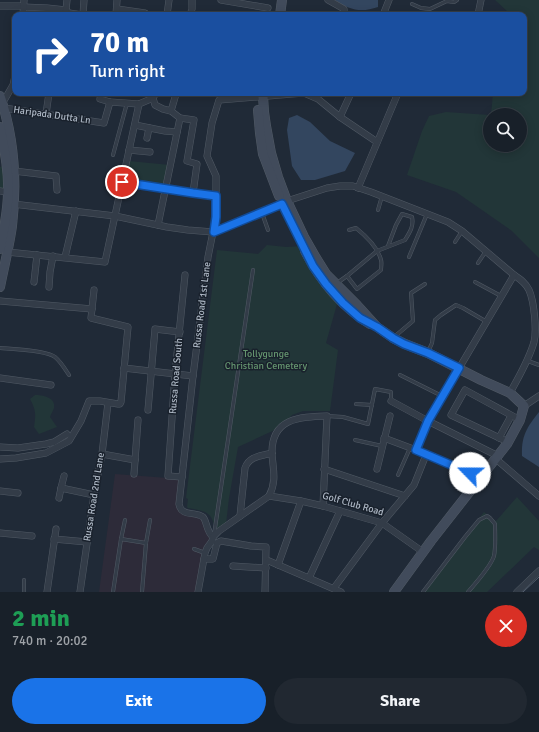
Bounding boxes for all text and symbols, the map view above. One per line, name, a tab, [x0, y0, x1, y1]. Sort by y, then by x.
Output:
text: 70 m	[90, 26, 149, 60]
icon: right	[24, 28, 76, 80]
text: Turn right	[90, 60, 165, 82]
street label: Haripada Dutta Ln	[13, 104, 91, 126]
map controls	[483, 108, 527, 152]
button: search	[483, 108, 527, 152]
pin	[105, 165, 139, 199]
icon: arrive	[111, 171, 133, 193]
street label: Russa Road 1st Lane	[191, 261, 213, 349]
street label: Russa Road South	[167, 338, 185, 414]
park label: Tollygunge Christian Cemetery	[225, 348, 308, 372]
street label: Russa Road 2nd Lane	[81, 452, 107, 542]
position arrow	[449, 452, 491, 494]
street label: Golf Club Road	[321, 490, 385, 518]
text: 2 min	[12, 603, 70, 633]
button: close	[485, 605, 527, 647]
text: 740 m · 20:02	[12, 633, 88, 649]
button: Exit	[12, 678, 266, 724]
button: Share	[274, 678, 527, 724]

